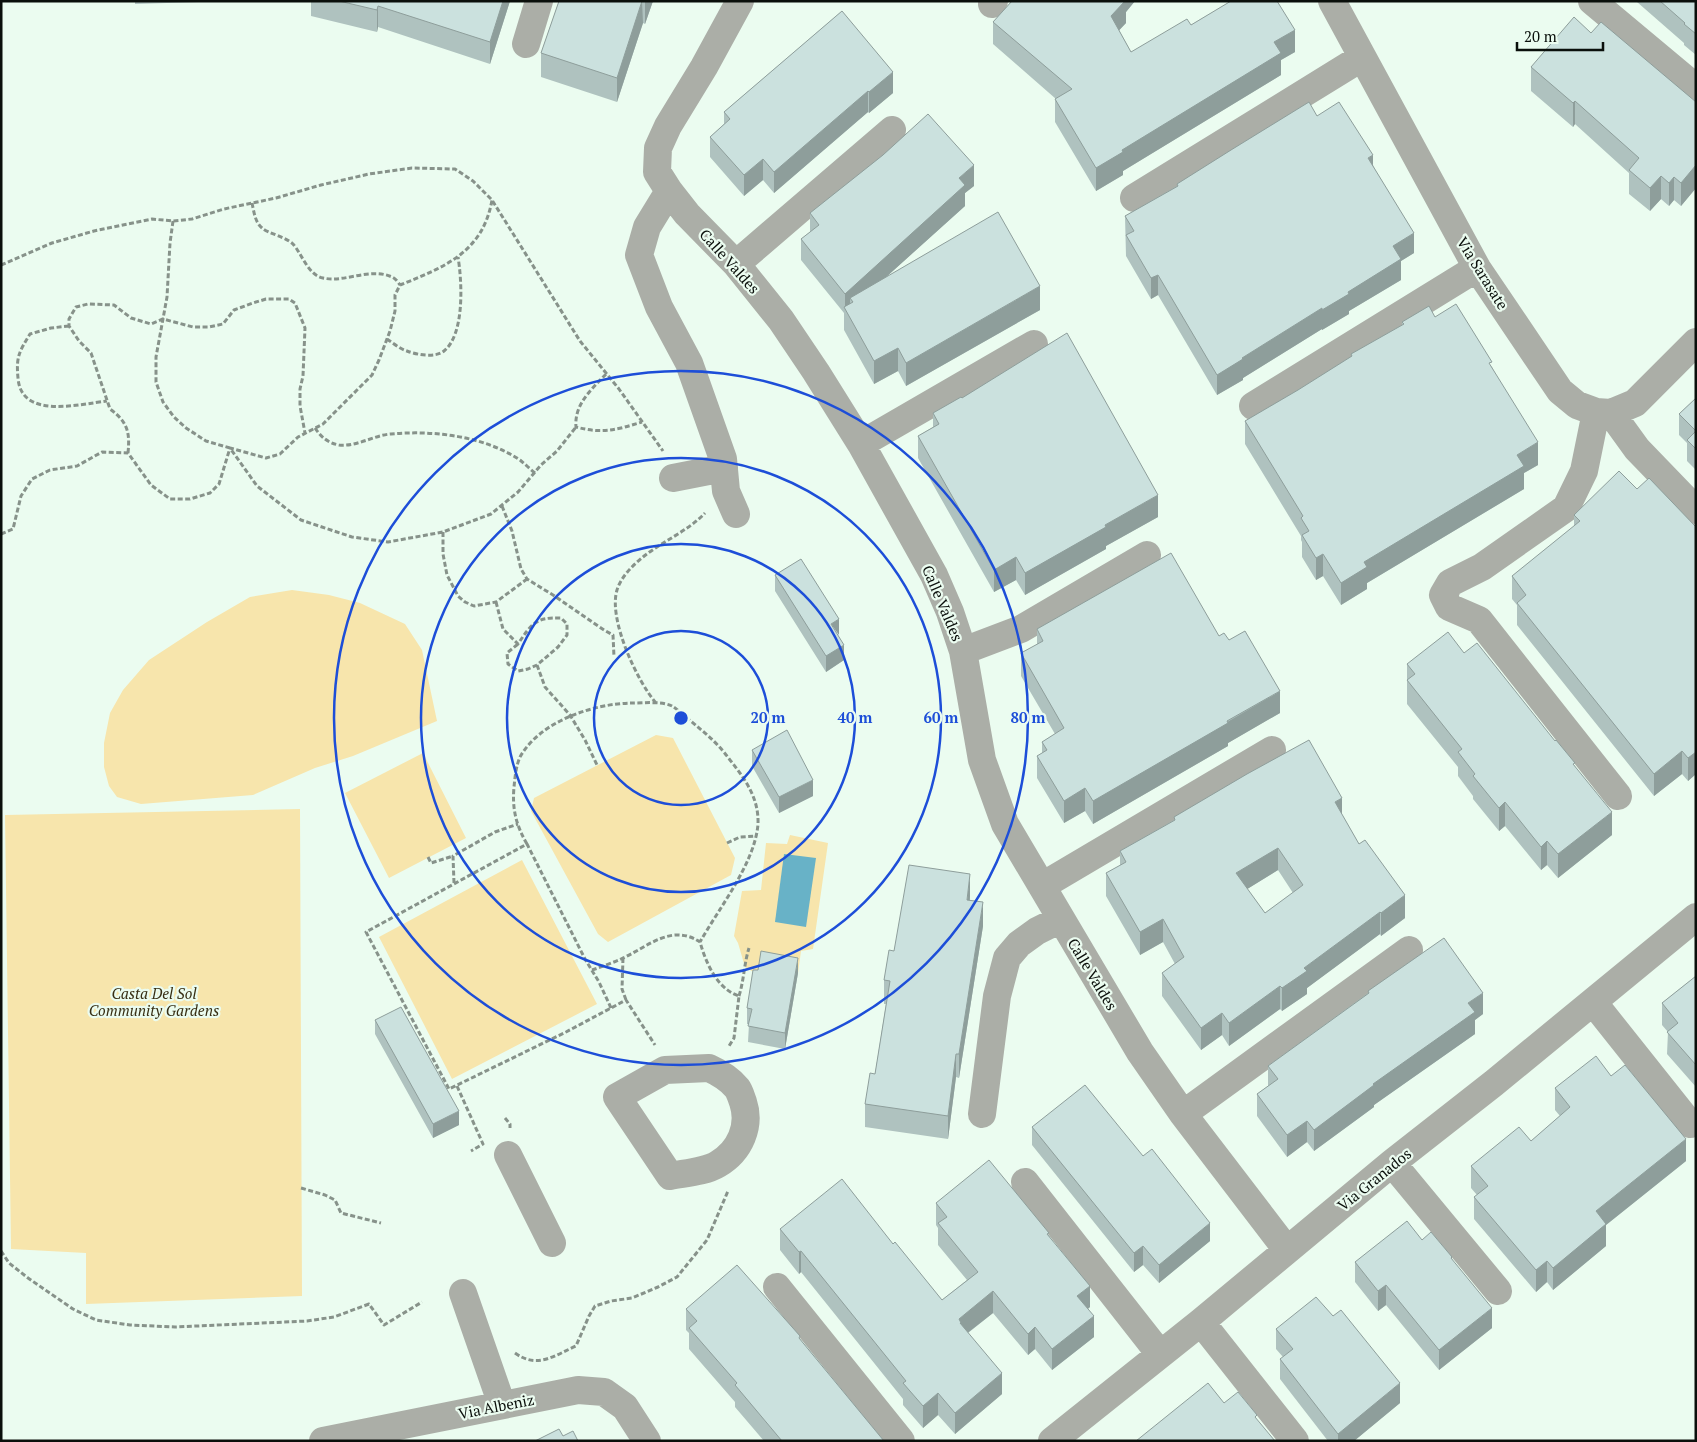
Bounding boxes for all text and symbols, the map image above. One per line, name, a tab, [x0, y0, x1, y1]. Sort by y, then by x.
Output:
scale bar	[1517, 20, 1603, 52]
text: 20 m	[1524, 26, 1557, 46]
street label: Calle Valdes	[696, 224, 764, 298]
street label: Via Sarasate	[1453, 233, 1513, 313]
street label: Calle Valdes	[918, 562, 968, 644]
text: 20 m	[751, 707, 786, 727]
text: 40 m	[838, 707, 873, 727]
text: 60 m	[924, 707, 959, 727]
text: 80 m	[1011, 707, 1046, 727]
centre of rings	[672, 709, 690, 727]
street label: Calle Valdes	[1064, 934, 1122, 1014]
park label: Casta Del Sol Community Gardens	[89, 983, 219, 1020]
street label: Via Granados	[1333, 1143, 1415, 1215]
street label: Via Albeniz	[456, 1389, 536, 1423]

